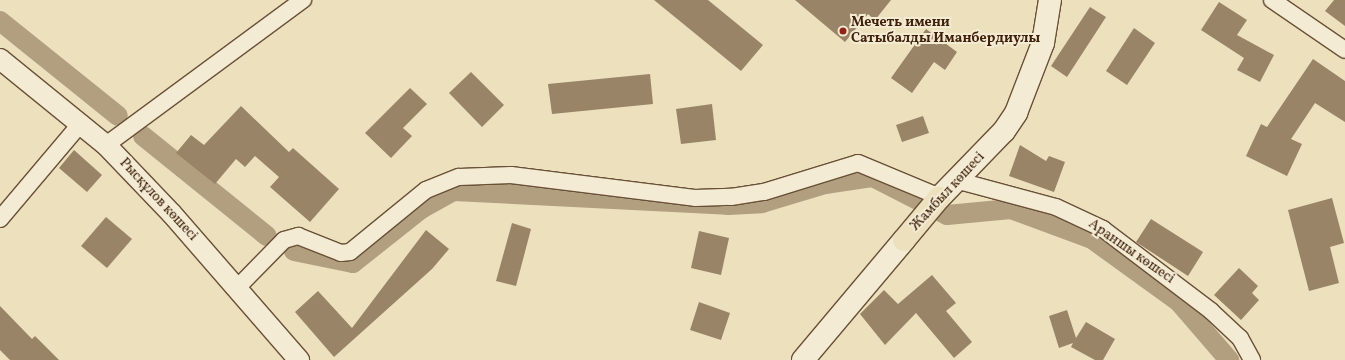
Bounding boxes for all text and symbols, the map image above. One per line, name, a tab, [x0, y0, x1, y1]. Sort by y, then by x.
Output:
place label: Мечеть имени Сатыбалды Иманбердиулы	[851, 15, 1040, 48]
marker: Мечеть имени Сатыбалды Иманбердиулы	[838, 26, 848, 36]
street label: Жамбыл көшесі	[907, 149, 989, 235]
street label: Рысқұлов көшесі	[115, 155, 201, 245]
street label: Араншы көшесі	[1085, 216, 1177, 288]

